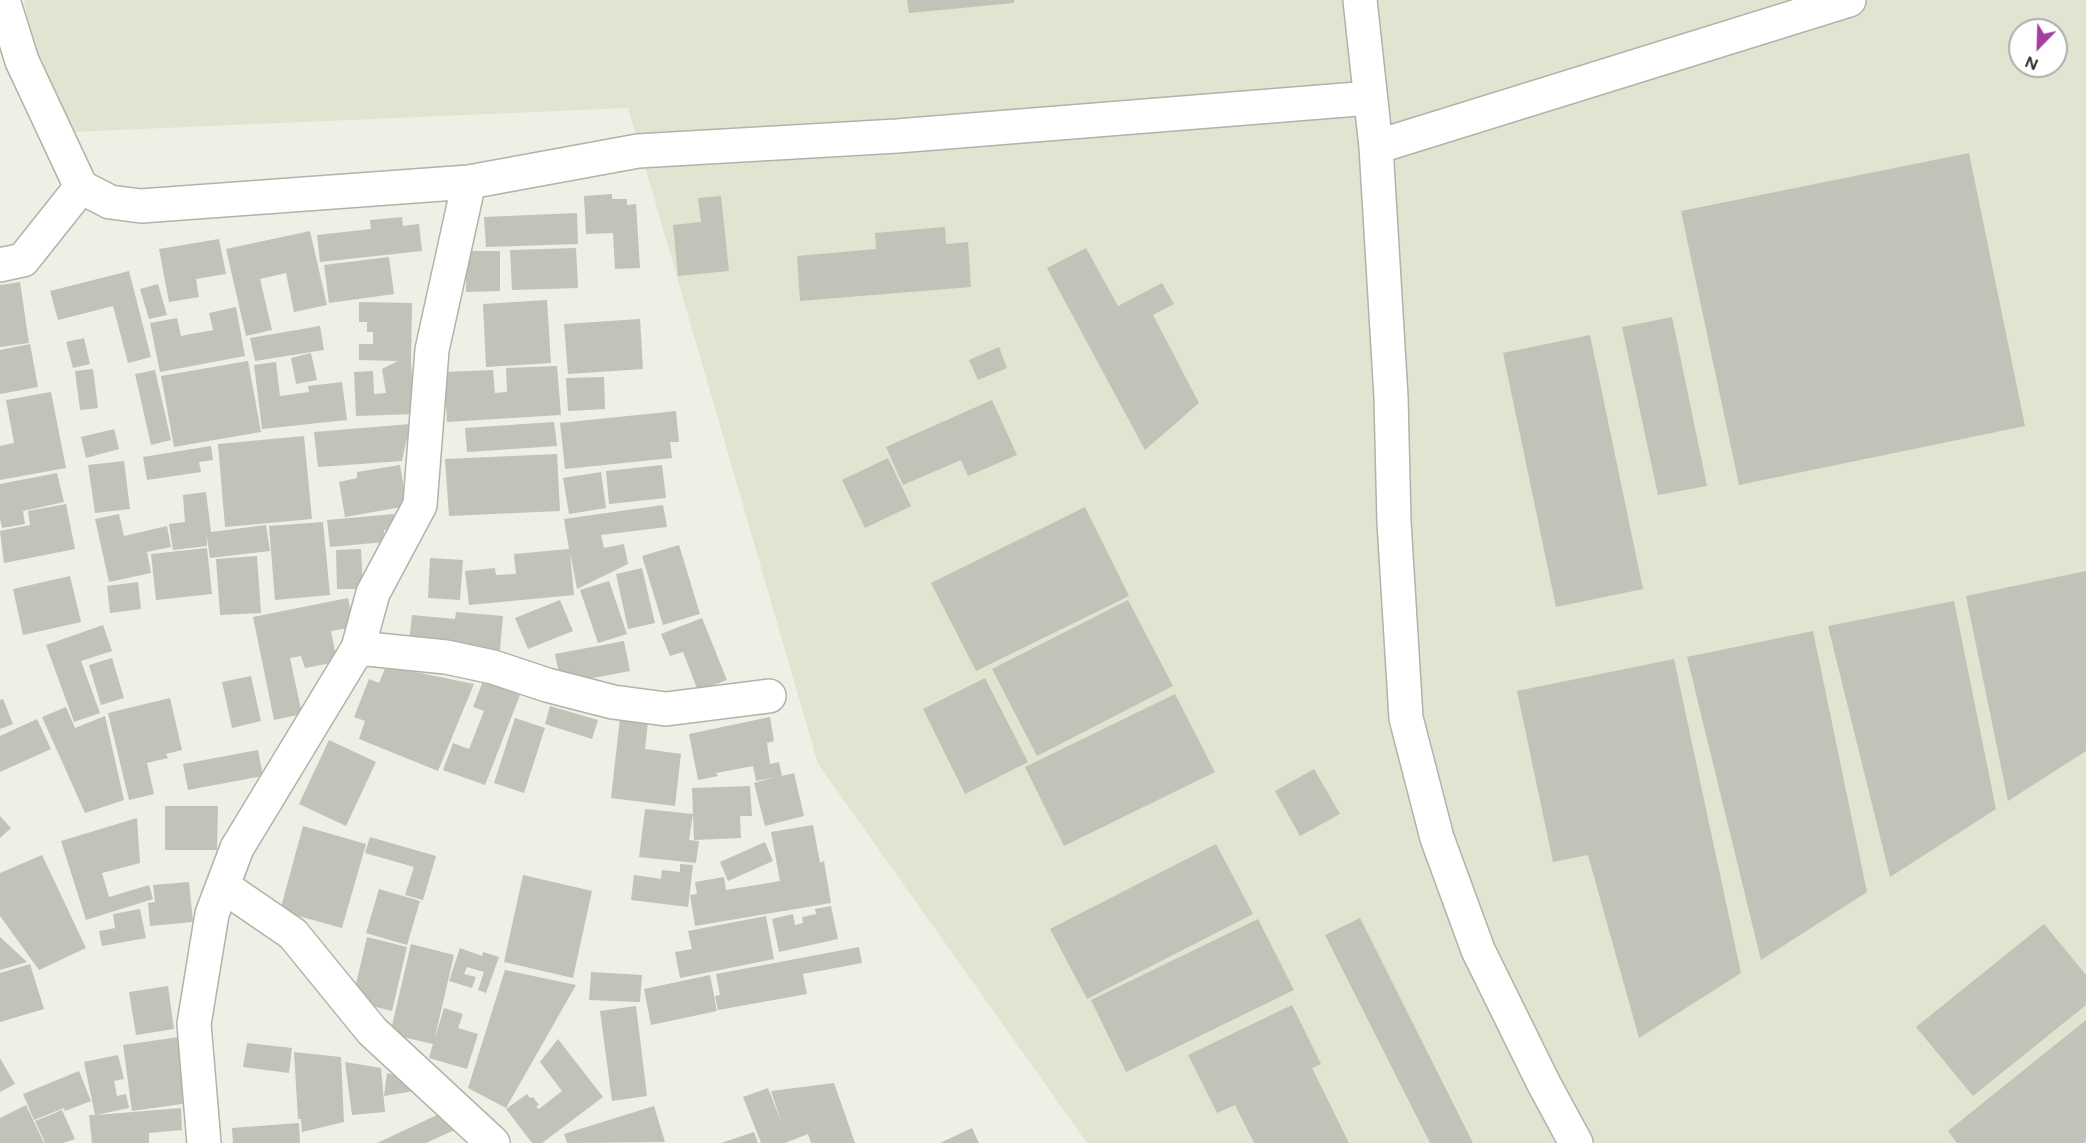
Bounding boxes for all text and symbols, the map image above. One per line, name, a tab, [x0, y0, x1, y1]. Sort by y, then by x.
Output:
north arrow	[2008, 18, 2068, 78]
text: N	[2022, 52, 2041, 74]

